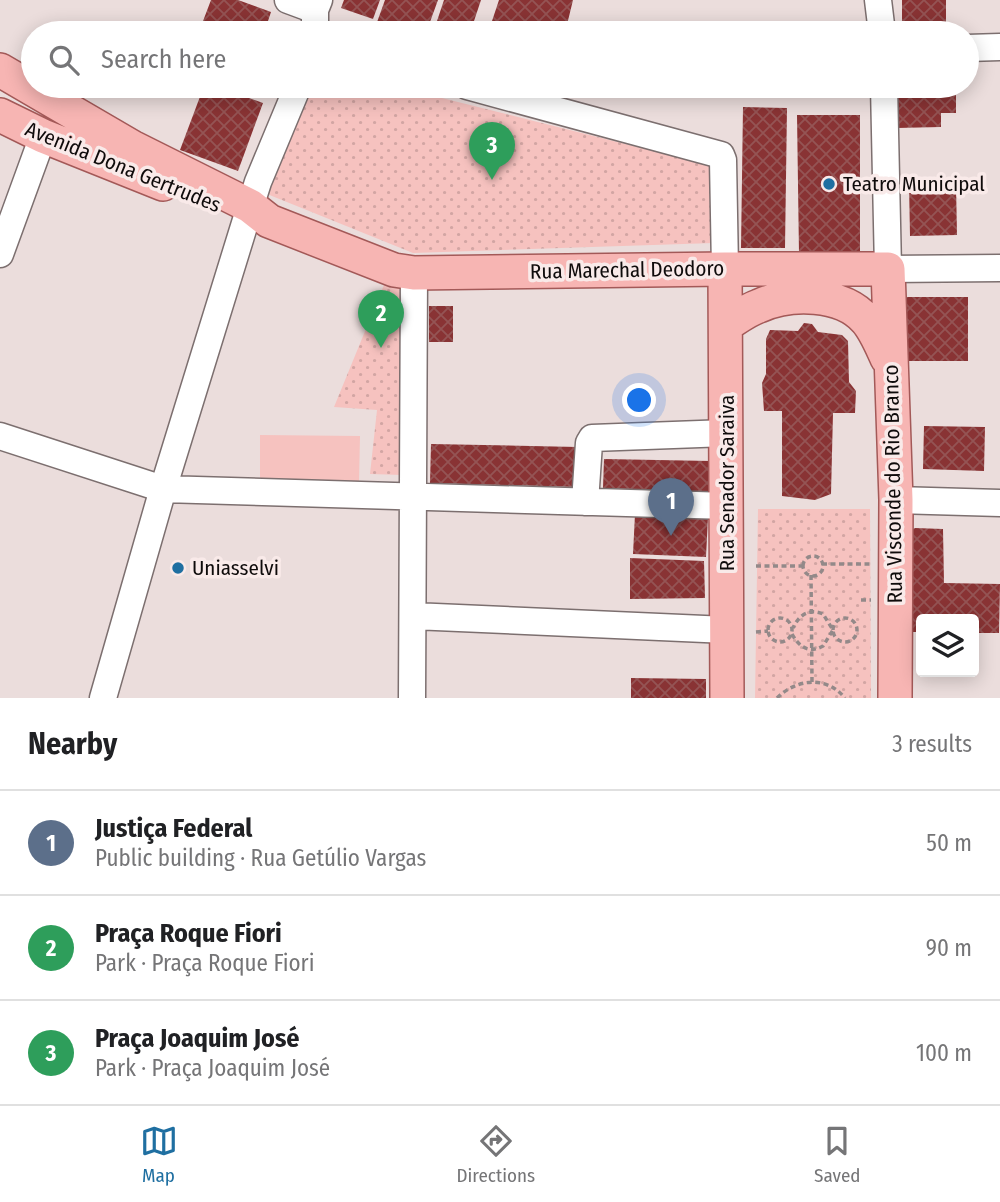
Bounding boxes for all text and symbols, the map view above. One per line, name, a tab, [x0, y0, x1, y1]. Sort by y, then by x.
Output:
search box	[21, 21, 979, 98]
icon: search	[45, 41, 83, 79]
text: Search here	[101, 44, 226, 75]
street label: Avenida Dona Gertrudes	[21, 116, 225, 218]
pin: 3	[469, 122, 515, 180]
place label: Teatro Municipal	[843, 171, 985, 197]
marker: Teatro Municipal	[821, 176, 837, 192]
street label: Rua Marechal Deodoro	[530, 255, 724, 285]
pin: 2	[358, 290, 404, 348]
street label: Rua Visconde do Rio Branco	[878, 364, 908, 604]
your location	[622, 383, 656, 417]
street label: Rua Senador Saraiva	[714, 395, 740, 571]
pin: 1	[648, 478, 694, 536]
place label: Uniasselvi	[192, 555, 279, 581]
marker: Uniasselvi	[170, 560, 186, 576]
map controls	[916, 614, 979, 677]
button: layers	[916, 614, 979, 677]
text: Nearby	[28, 726, 117, 762]
text: 3 results	[892, 730, 972, 758]
text: Justiça Federal	[95, 813, 252, 844]
text: 1	[46, 829, 56, 857]
text: 50 m	[926, 829, 972, 857]
text: Public building · Rua Getúlio Vargas	[95, 844, 426, 872]
text: Praça Roque Fiori	[95, 918, 282, 949]
text: 2	[46, 934, 56, 962]
text: 90 m	[926, 934, 972, 962]
text: Park · Praça Roque Fiori	[95, 949, 314, 977]
text: Praça Joaquim José	[95, 1023, 300, 1054]
text: 3	[46, 1039, 56, 1067]
text: 100 m	[916, 1039, 972, 1067]
text: Park · Praça Joaquim José	[95, 1054, 330, 1082]
tab: Map	[140, 1122, 178, 1187]
tab: Directions	[457, 1122, 535, 1187]
tab: Saved	[814, 1122, 860, 1187]

